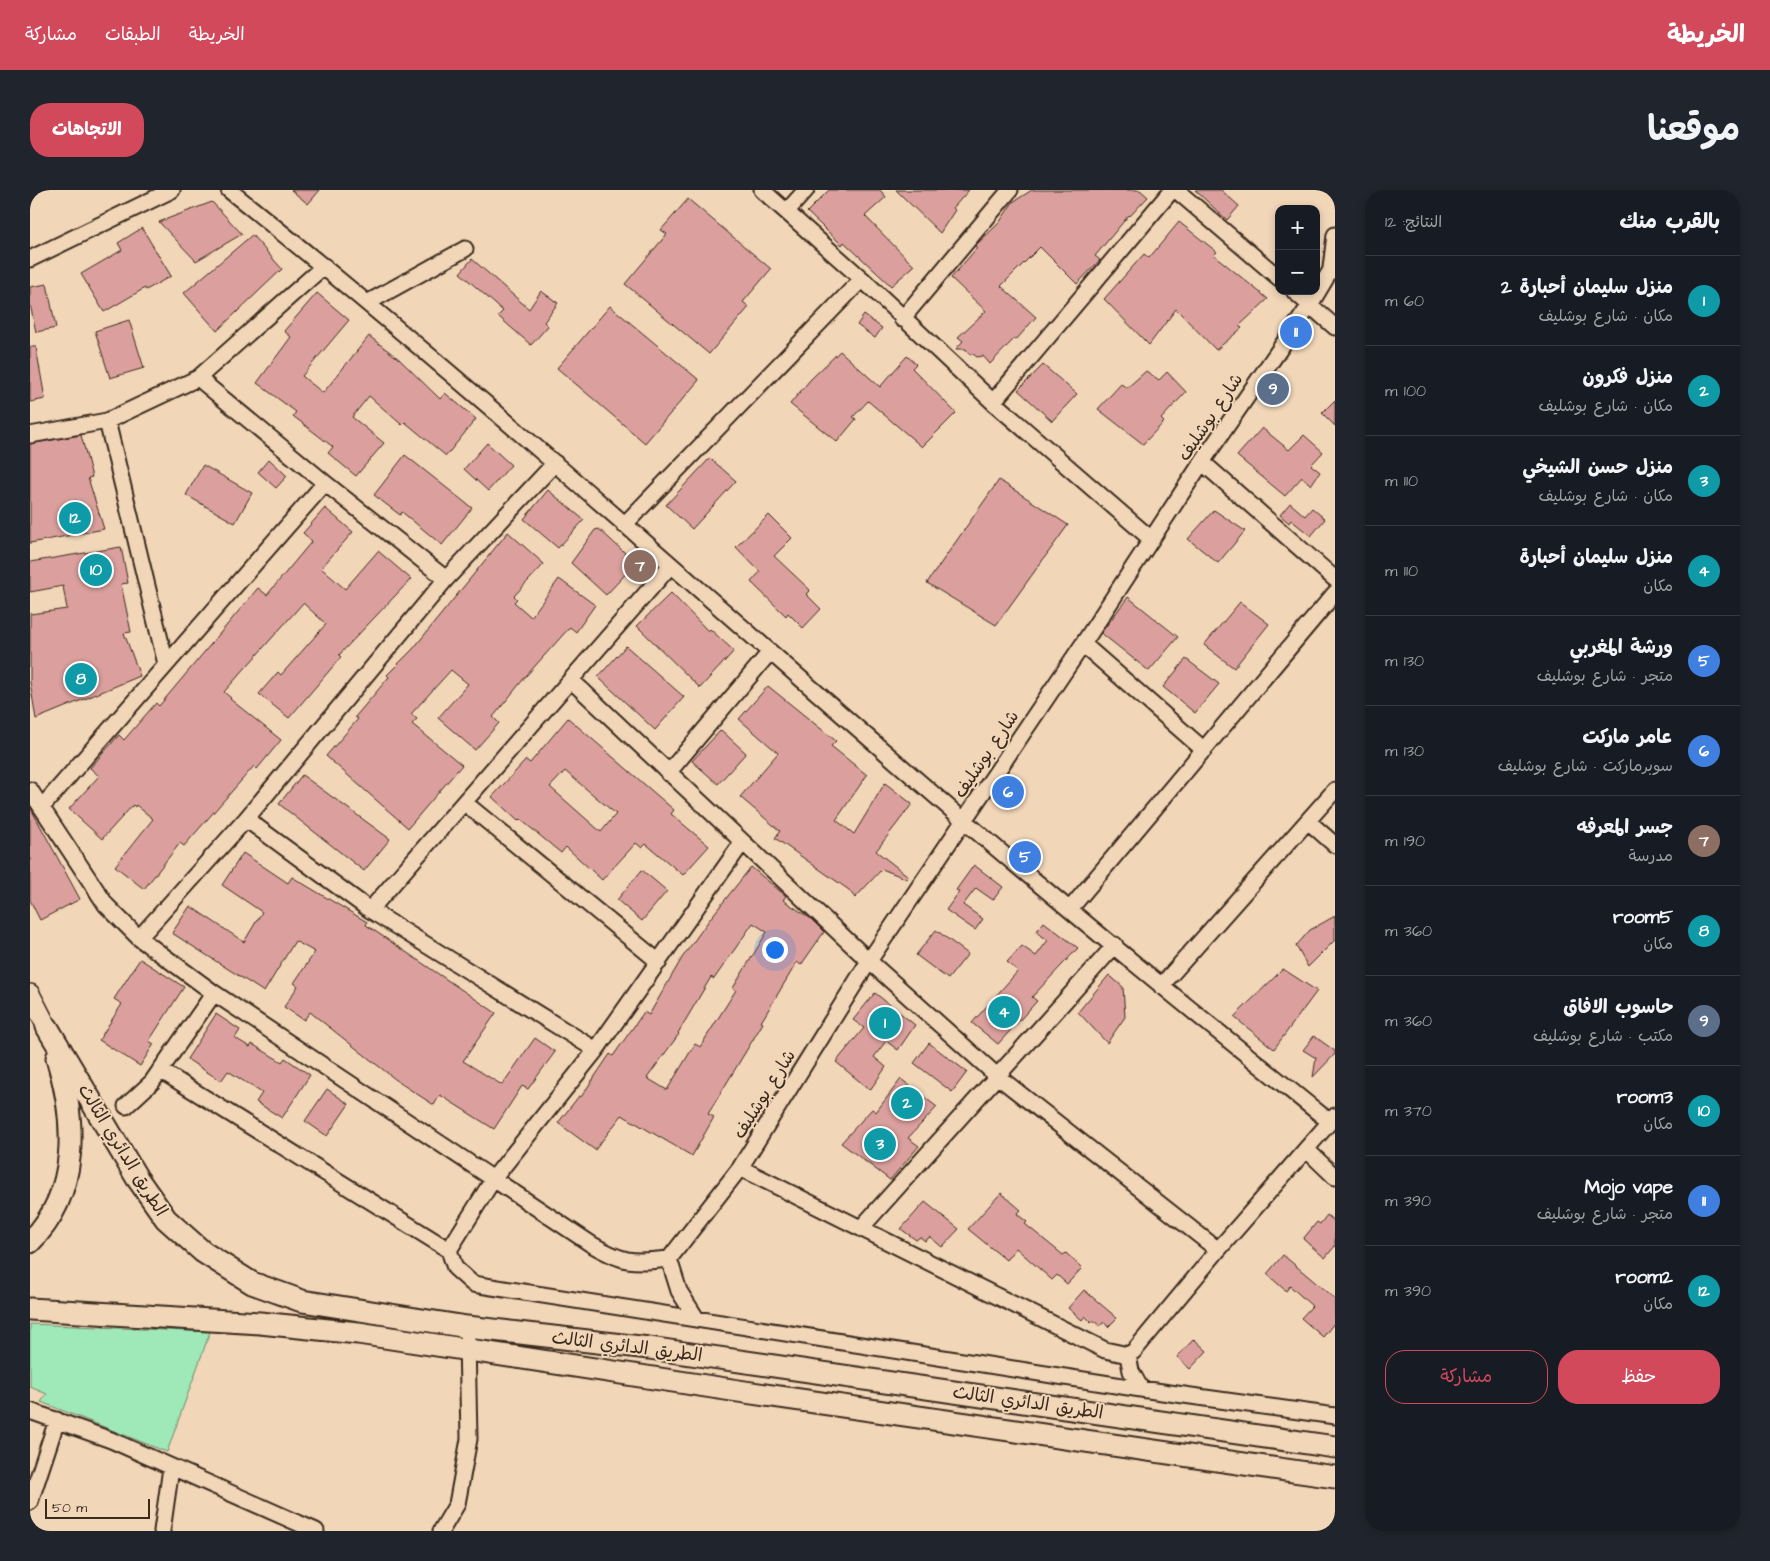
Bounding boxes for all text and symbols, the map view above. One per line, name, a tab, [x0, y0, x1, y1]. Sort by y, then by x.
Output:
text: الخريطة	[1667, 18, 1745, 52]
text: مشاركة	[25, 22, 77, 47]
text: الطبقات	[105, 22, 161, 47]
text: الخريطة	[189, 22, 245, 47]
button: الاتجاهات	[30, 103, 144, 157]
text: موقعنا	[1647, 105, 1740, 154]
map controls	[1275, 205, 1320, 295]
button: +	[1275, 205, 1320, 250]
text: بالقرب منك	[1619, 207, 1720, 236]
text: النتائج: 12	[1385, 211, 1442, 233]
button: −	[1275, 250, 1320, 295]
text: منزل سليمان أحبارة 2	[1501, 274, 1673, 301]
text: 60 m	[1385, 290, 1424, 312]
text: 1	[1703, 290, 1705, 312]
text: مكان · شارع بوشليف	[1538, 305, 1673, 327]
pin: 11	[1280, 313, 1312, 351]
text: منزل فكرون	[1582, 364, 1673, 391]
street label: شارع بوشليف	[1172, 368, 1249, 466]
pin: 9	[1257, 370, 1289, 408]
text: 100 m	[1385, 380, 1426, 402]
text: 2	[1699, 380, 1709, 402]
text: مكان · شارع بوشليف	[1538, 395, 1673, 417]
text: منزل حسن الشيخي	[1522, 454, 1673, 481]
text: 110 m	[1385, 470, 1418, 492]
text: 3	[1700, 470, 1708, 492]
text: مكان · شارع بوشليف	[1538, 485, 1673, 507]
pin: 12	[59, 499, 91, 537]
text: منزل سليمان أحبارة	[1520, 544, 1673, 571]
pin: 7	[624, 547, 656, 585]
pin: 10	[80, 551, 112, 589]
text: 110 m	[1385, 560, 1418, 582]
text: 4	[1699, 560, 1709, 582]
text: مكان	[1643, 575, 1673, 597]
text: ورشة المغربي	[1570, 634, 1673, 661]
text: 130 m	[1385, 650, 1424, 672]
text: 5	[1698, 650, 1710, 672]
pin: 8	[65, 660, 97, 698]
text: متجر · شارع بوشليف	[1537, 665, 1673, 687]
street label: شارع بوشليف	[948, 705, 1025, 803]
text: عامر ماركت	[1583, 724, 1673, 751]
text: 130 m	[1385, 740, 1424, 762]
text: 6	[1699, 740, 1709, 762]
text: سوبرماركت · شارع بوشليف	[1498, 755, 1673, 777]
pin: 6	[992, 773, 1024, 811]
text: جسر المعرفه	[1577, 814, 1673, 841]
text: 190 m	[1385, 830, 1425, 852]
text: 7	[1699, 830, 1709, 852]
pin: 5	[1009, 838, 1041, 876]
text: مدرسة	[1628, 845, 1673, 867]
text: room5	[1613, 904, 1673, 931]
text: 360 m	[1385, 920, 1432, 942]
text: 8	[1699, 920, 1709, 942]
text: مكان	[1643, 933, 1673, 955]
your location	[762, 937, 788, 963]
pin: 4	[988, 993, 1020, 1031]
text: حاسوب الافاق	[1563, 994, 1673, 1021]
pin: 1	[869, 1004, 901, 1042]
text: 360 m	[1385, 1010, 1432, 1032]
text: 9	[1699, 1010, 1709, 1032]
text: مكتب · شارع بوشليف	[1533, 1025, 1673, 1047]
street label: شارع بوشليف	[727, 1045, 802, 1144]
street label: الطريق الدائري الثالث	[72, 1079, 173, 1221]
pin: 2	[891, 1084, 923, 1122]
text: room3	[1617, 1084, 1673, 1111]
text: 370 m	[1385, 1100, 1432, 1122]
text: 10	[1698, 1100, 1710, 1122]
text: مكان	[1643, 1113, 1673, 1135]
pin: 3	[864, 1125, 896, 1163]
text: Mojo vape	[1585, 1174, 1673, 1201]
text: 390 m	[1385, 1190, 1431, 1212]
text: 11	[1702, 1190, 1706, 1212]
text: متجر · شارع بوشليف	[1537, 1203, 1673, 1225]
text: room2	[1615, 1264, 1673, 1291]
text: 390 m	[1385, 1280, 1431, 1302]
text: 12	[1698, 1280, 1710, 1302]
text: مكان	[1643, 1293, 1673, 1315]
street label: الطريق الدائري الثالث	[550, 1325, 704, 1368]
button: مشاركة	[1385, 1350, 1548, 1404]
button: حفظ	[1558, 1350, 1720, 1404]
street label: الطريق الدائري الثالث	[951, 1380, 1105, 1425]
scale bar	[45, 1496, 150, 1519]
text: 50 m	[52, 1498, 87, 1518]

